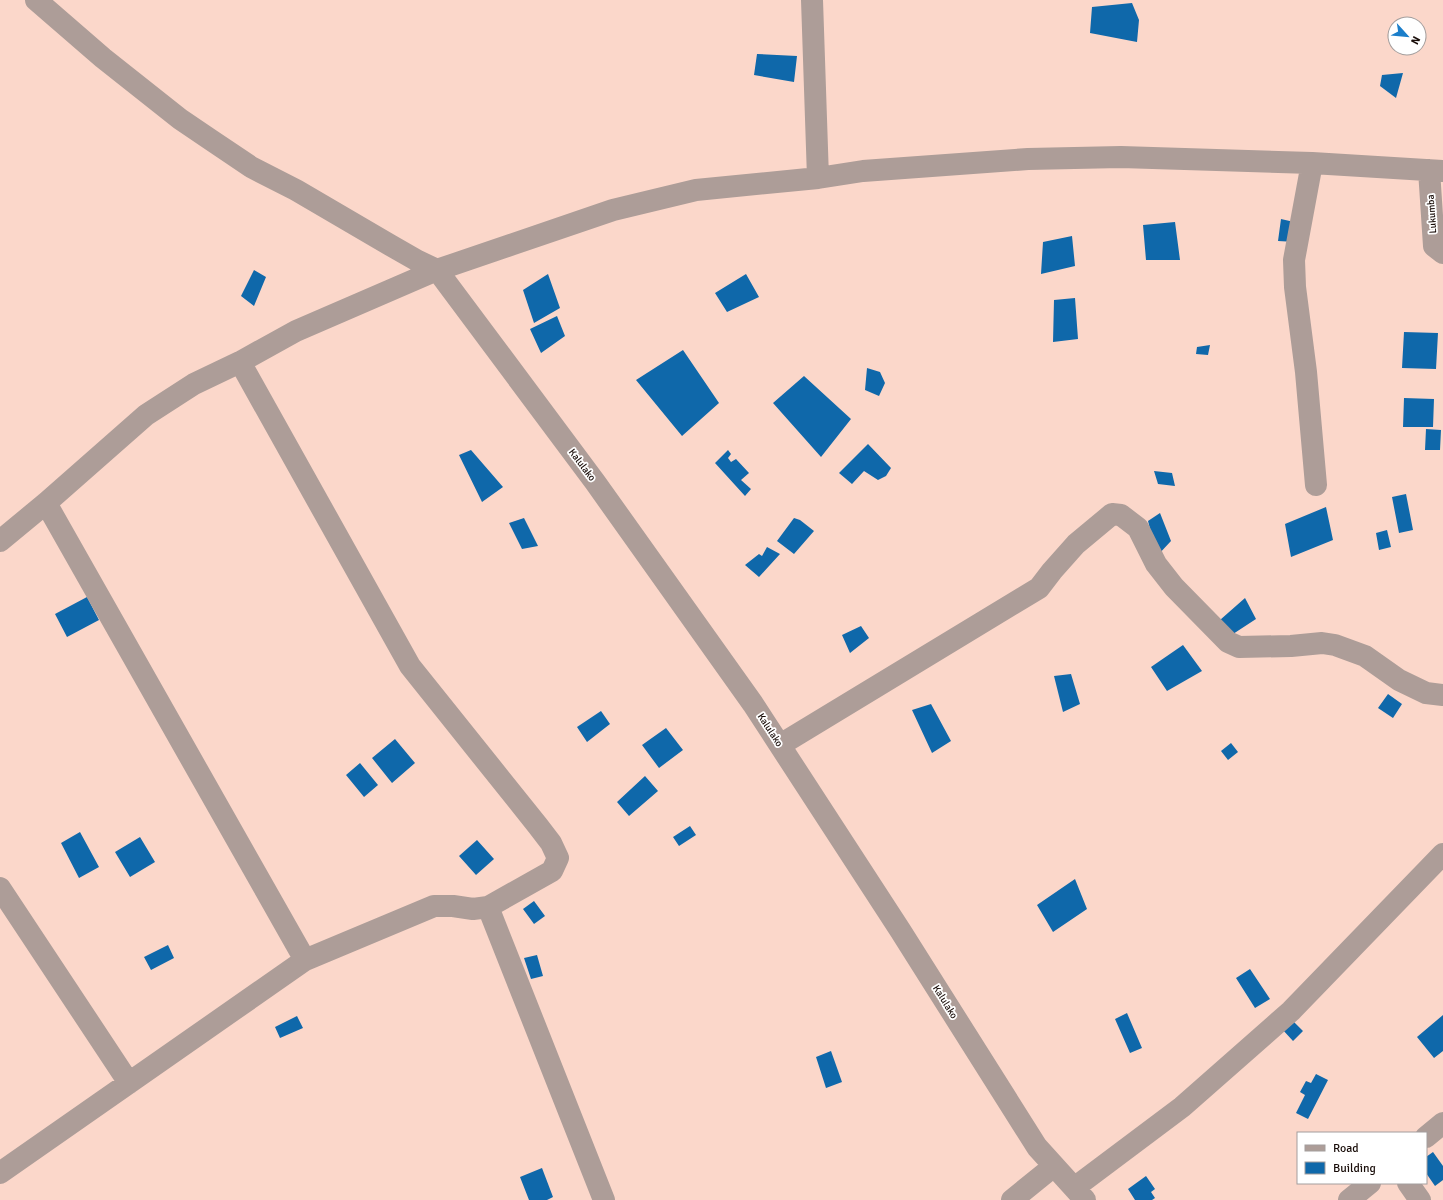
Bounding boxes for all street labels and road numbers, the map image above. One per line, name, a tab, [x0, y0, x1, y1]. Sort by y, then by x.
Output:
street label: Lukumba	[1425, 194, 1439, 234]
street label: Kalulako	[566, 446, 598, 484]
street label: Kalulako	[755, 711, 785, 749]
street label: Kalulako	[930, 983, 960, 1021]

